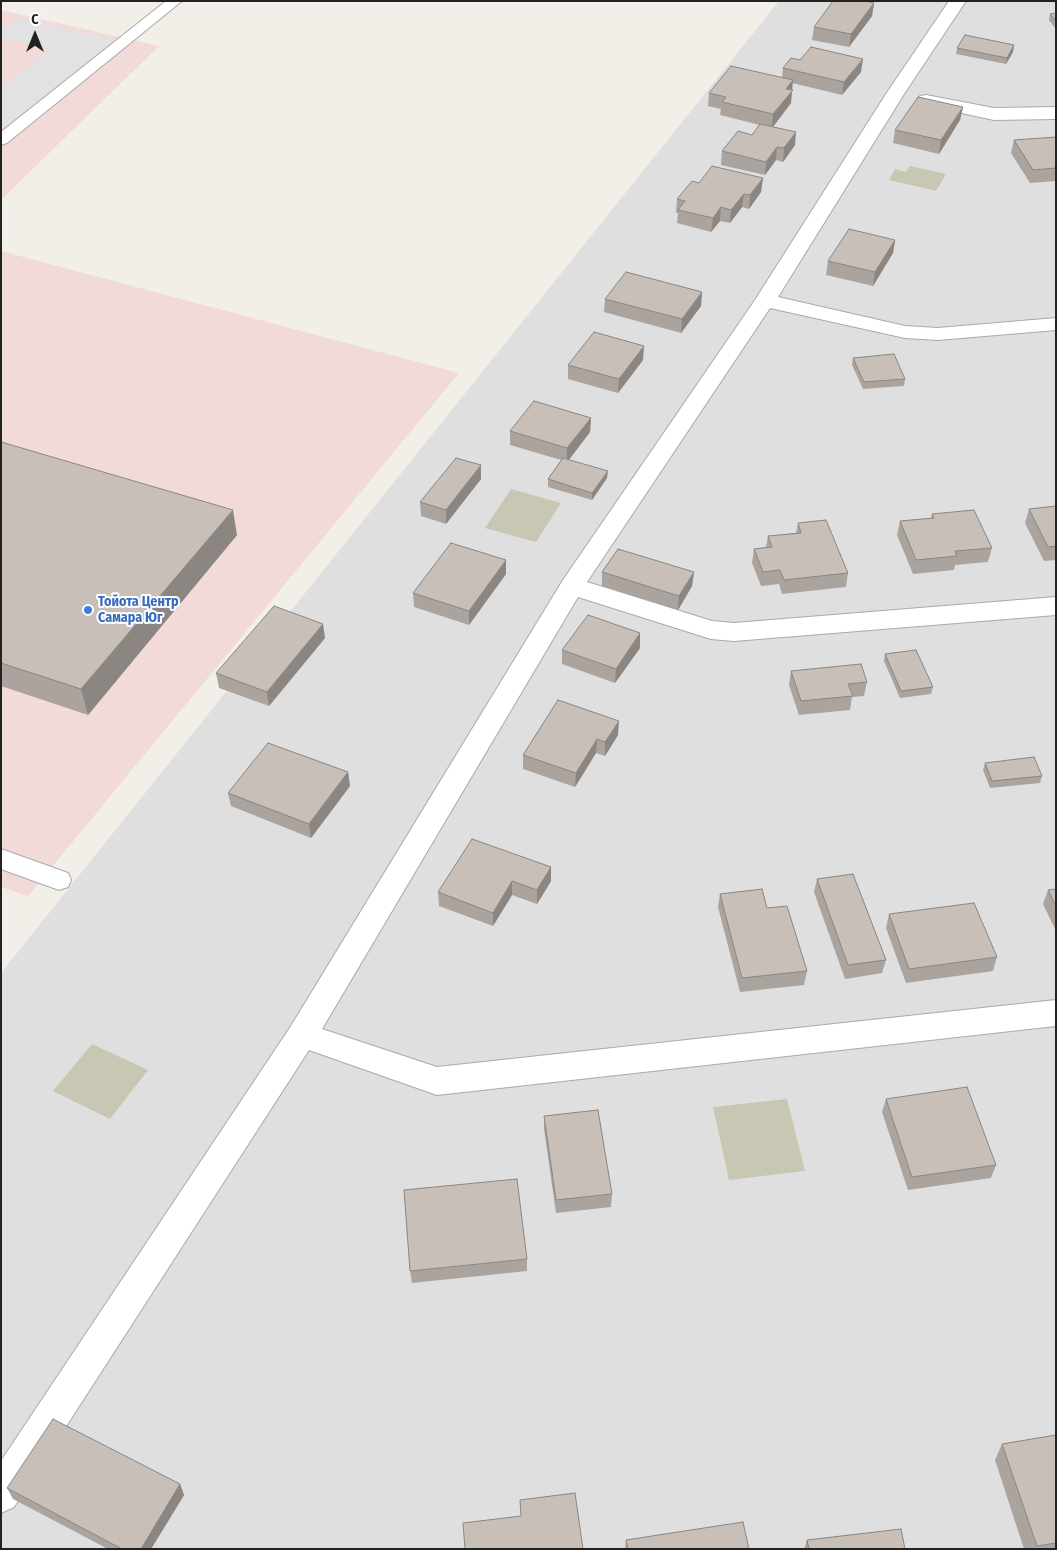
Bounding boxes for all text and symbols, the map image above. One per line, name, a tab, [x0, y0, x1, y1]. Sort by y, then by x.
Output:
north arrow	[10, 10, 60, 60]
text: С	[31, 11, 39, 28]
place label: Тойота Центр Самара Юг	[98, 594, 178, 626]
marker: Тойота Центр Самара Юг	[82, 604, 94, 616]

